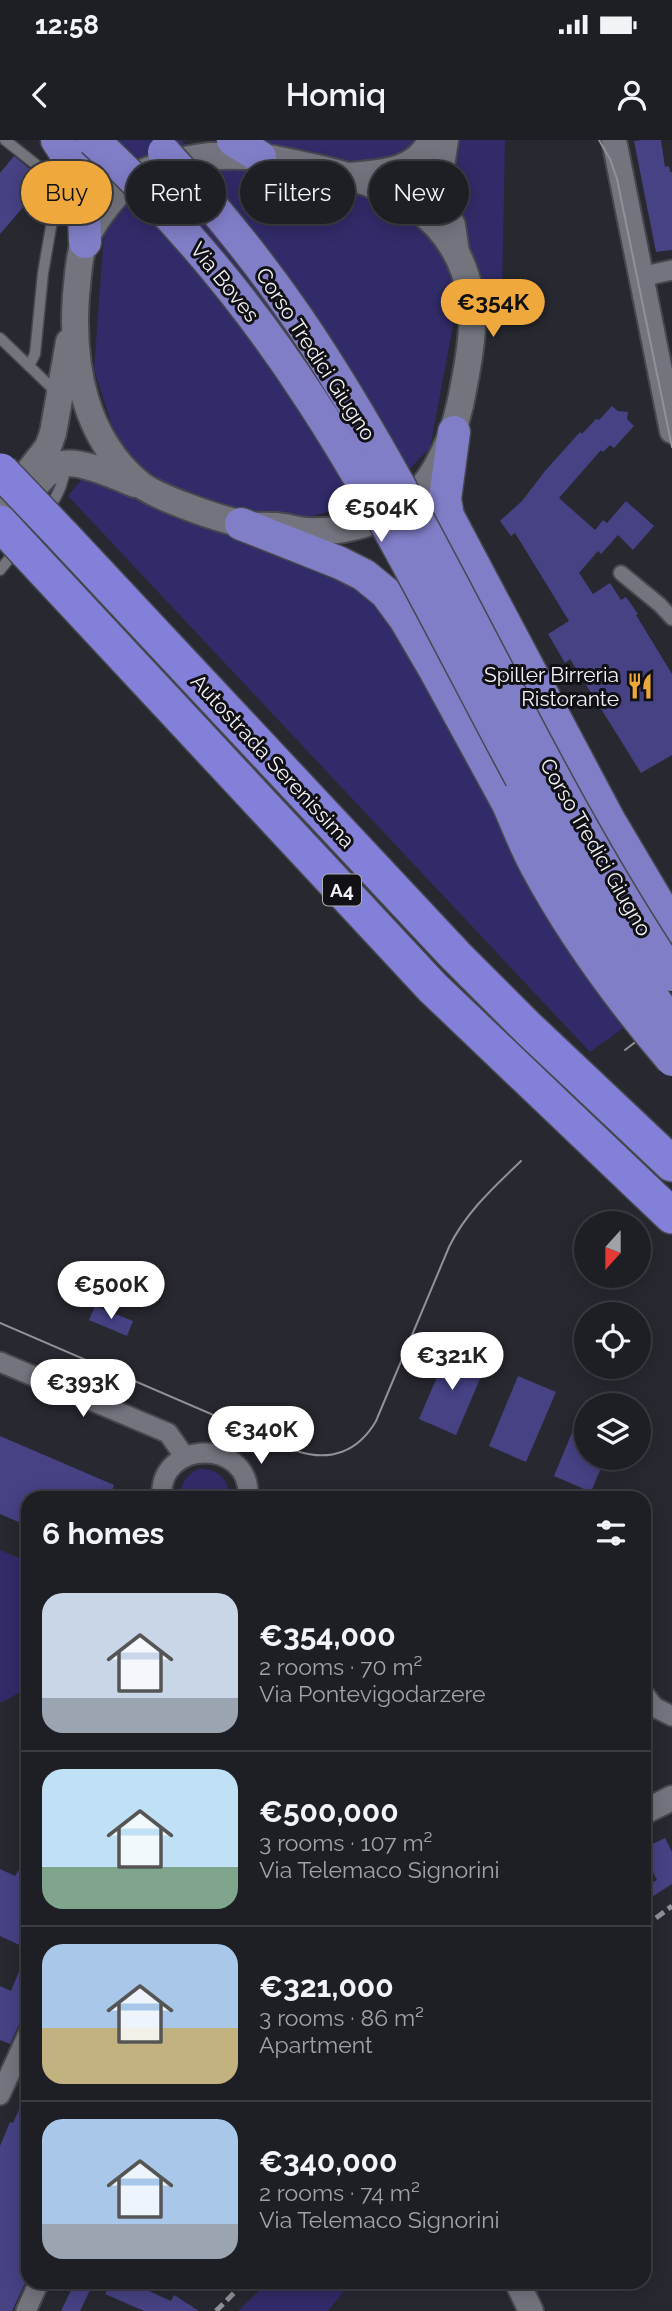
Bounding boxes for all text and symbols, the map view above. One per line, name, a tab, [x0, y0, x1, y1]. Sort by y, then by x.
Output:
text: 12:58	[35, 10, 99, 40]
icon: back	[21, 76, 59, 114]
text: Homiq	[286, 76, 386, 113]
icon: person	[613, 76, 651, 114]
chip: Buy	[21, 161, 112, 224]
chip: Rent	[126, 161, 226, 224]
chip: Filters	[240, 161, 355, 224]
chip: New	[369, 161, 469, 224]
street label: Via Boves	[185, 237, 265, 327]
street label: Corso Tredici Giugno	[251, 263, 381, 445]
pin: €354K	[444, 280, 542, 339]
text: €354K	[457, 288, 529, 315]
pin: €504K	[332, 484, 430, 544]
text: €504K	[344, 493, 418, 520]
place label: Spiller Birreria Ristorante	[484, 662, 619, 711]
street label: Autostrada Serenissima	[186, 669, 360, 853]
restaurant icon: Spiller Birreria Ristorante	[625, 671, 655, 701]
street label: Corso Tredici Giugno	[535, 754, 657, 940]
road number: A4	[323, 874, 361, 905]
north arrow	[574, 1211, 651, 1288]
map controls	[574, 1211, 651, 1470]
pin: €500K	[62, 1262, 160, 1321]
text: €500K	[74, 1270, 148, 1297]
button: locate	[574, 1302, 651, 1379]
pin: €321K	[403, 1332, 501, 1392]
text: €321K	[417, 1341, 487, 1368]
pin: €393K	[34, 1360, 132, 1419]
text: €393K	[47, 1368, 119, 1395]
button: layers	[574, 1393, 651, 1470]
pin: €340K	[212, 1406, 310, 1466]
text: €340K	[224, 1415, 298, 1442]
icon: filters	[592, 1514, 630, 1552]
text: 6 homes	[42, 1516, 164, 1551]
text: €354,000	[259, 1618, 396, 1653]
icon: home	[98, 1621, 182, 1705]
text: 2 rooms · 70 m²	[259, 1653, 422, 1680]
text: Via Pontevigodarzere	[259, 1680, 486, 1707]
text: €500,000	[259, 1794, 399, 1829]
icon: home	[98, 1797, 182, 1881]
text: 3 rooms · 107 m²	[259, 1829, 433, 1856]
text: Via Telemaco Signorini	[259, 1856, 500, 1883]
text: €321,000	[259, 1969, 394, 2004]
icon: home	[98, 1972, 182, 2056]
text: 3 rooms · 86 m²	[259, 2004, 424, 2031]
text: Apartment	[259, 2031, 373, 2058]
text: €340,000	[259, 2144, 397, 2179]
icon: home	[98, 2147, 182, 2231]
text: 2 rooms · 74 m²	[259, 2179, 420, 2206]
text: Via Telemaco Signorini	[259, 2206, 500, 2233]

